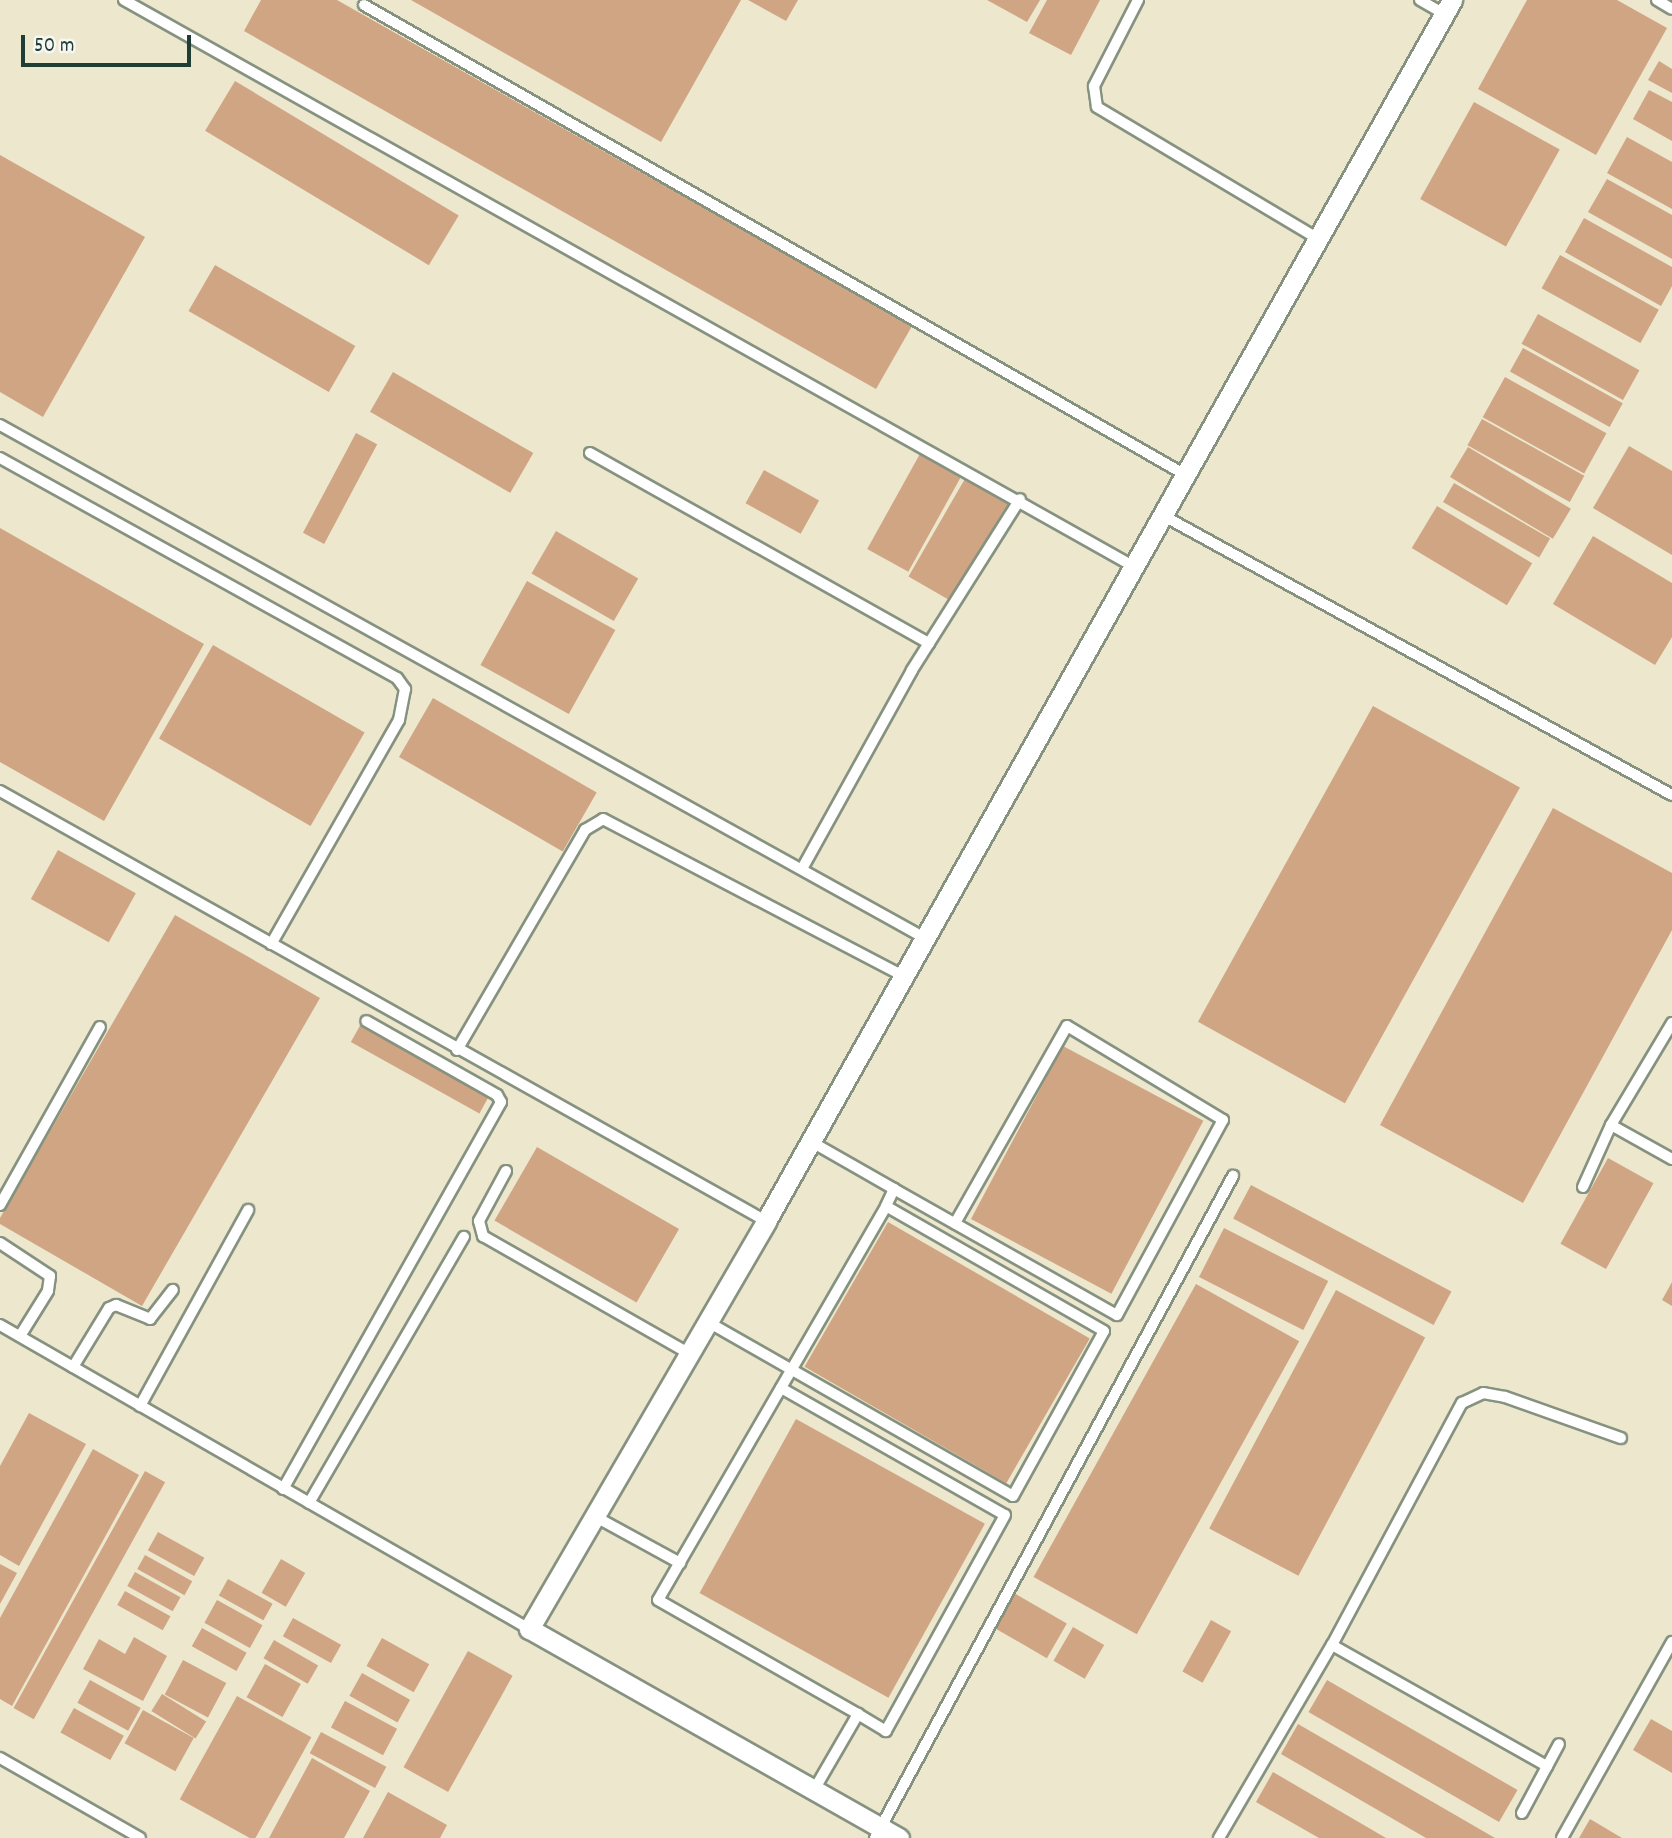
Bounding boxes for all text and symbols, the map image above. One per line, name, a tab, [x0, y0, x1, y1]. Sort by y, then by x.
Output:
scale bar	[24, 21, 194, 65]
text: 50 m	[34, 32, 74, 62]

